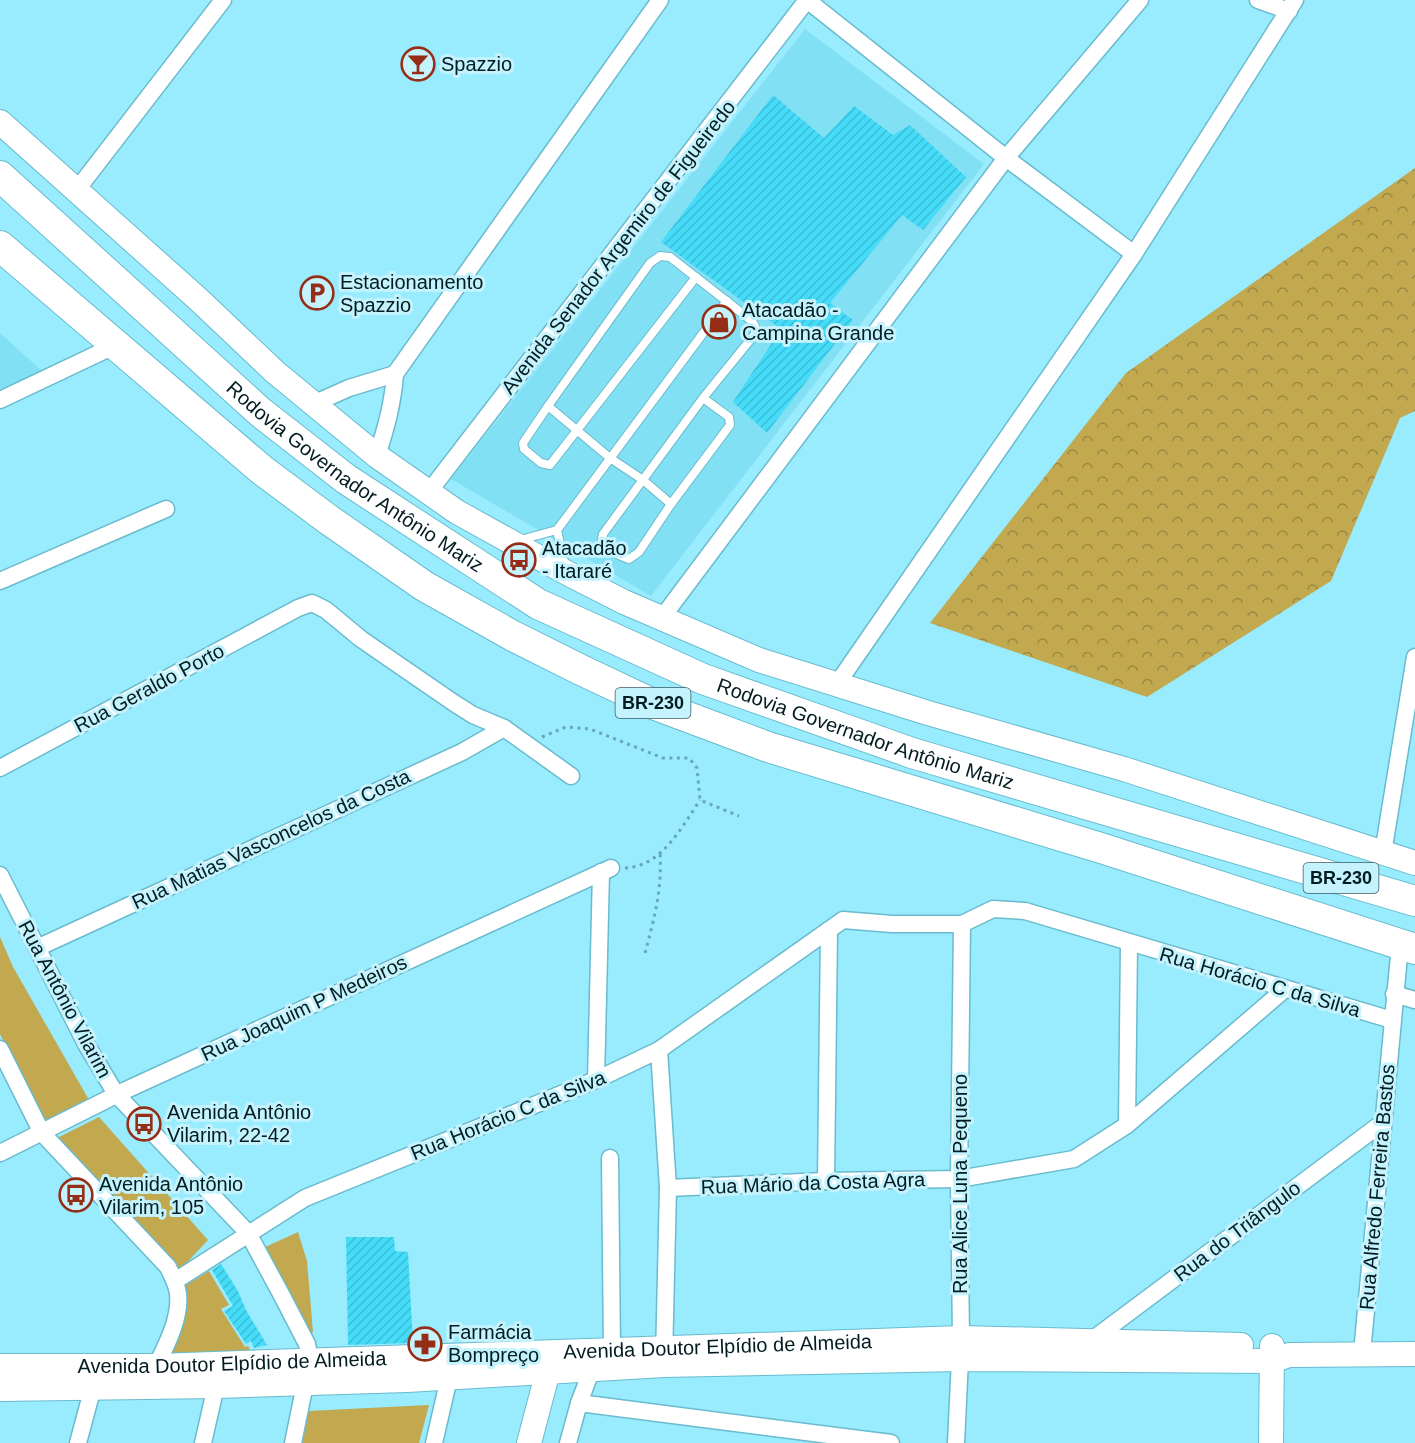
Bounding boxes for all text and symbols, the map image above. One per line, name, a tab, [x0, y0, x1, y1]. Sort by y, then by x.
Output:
bar icon: Spazzio	[400, 46, 436, 82]
place label: Spazzio	[441, 53, 512, 75]
street label: Avenida Senador Argemiro de Figueiredo	[496, 96, 740, 398]
place label: Estacionamento Spazzio	[340, 271, 483, 316]
parking icon: Estacionamento Spazzio	[299, 275, 335, 311]
place label: Atacadão - Campina Grande	[742, 299, 894, 344]
shop icon: Atacadão - Campina Grande	[701, 304, 737, 340]
street label: Rodovia Governador Antônio Mariz	[222, 376, 487, 576]
place label: Atacadão - Itararé	[542, 537, 627, 582]
bus stop icon: Atacadão - Itararé	[501, 542, 537, 578]
street label: Rua Geraldo Porto	[70, 639, 228, 737]
street label: Rodovia Governador Antônio Mariz	[714, 674, 1016, 793]
road number: BR-230	[616, 688, 690, 718]
street label: Rua Matias Vasconcelos da Costa	[128, 764, 414, 913]
road number: BR-230	[1304, 863, 1378, 893]
street label: Rua Antônio Vilarim	[14, 916, 116, 1082]
street label: Rua Horácio C da Silva	[1157, 943, 1364, 1021]
street label: Rua Joaquim P Medeiros	[198, 951, 410, 1065]
street label: Rua Alfredo Ferreira Bastos	[1355, 1063, 1399, 1311]
street label: Rua Horácio C da Silva	[408, 1066, 609, 1164]
street label: Rua Alice Luna Pequeno	[949, 1074, 971, 1294]
place label: Avenida Antônio Vilarim, 22-42	[167, 1101, 311, 1146]
bus stop icon: Avenida Antônio Vilarim, 22-42	[126, 1106, 162, 1142]
street label: Rua Mário da Costa Agra	[700, 1168, 926, 1198]
place label: Avenida Antônio Vilarim, 105	[99, 1173, 243, 1218]
street label: Rua do Triângulo	[1170, 1176, 1304, 1286]
bus stop icon: Avenida Antônio Vilarim, 105	[58, 1177, 94, 1213]
place label: Farmácia Bompreço	[448, 1321, 539, 1366]
pharmacy icon: Farmácia Bompreço	[407, 1326, 443, 1362]
street label: Avenida Doutor Elpídio de Almeida	[563, 1330, 873, 1363]
street label: Avenida Doutor Elpídio de Almeida	[78, 1347, 388, 1377]

